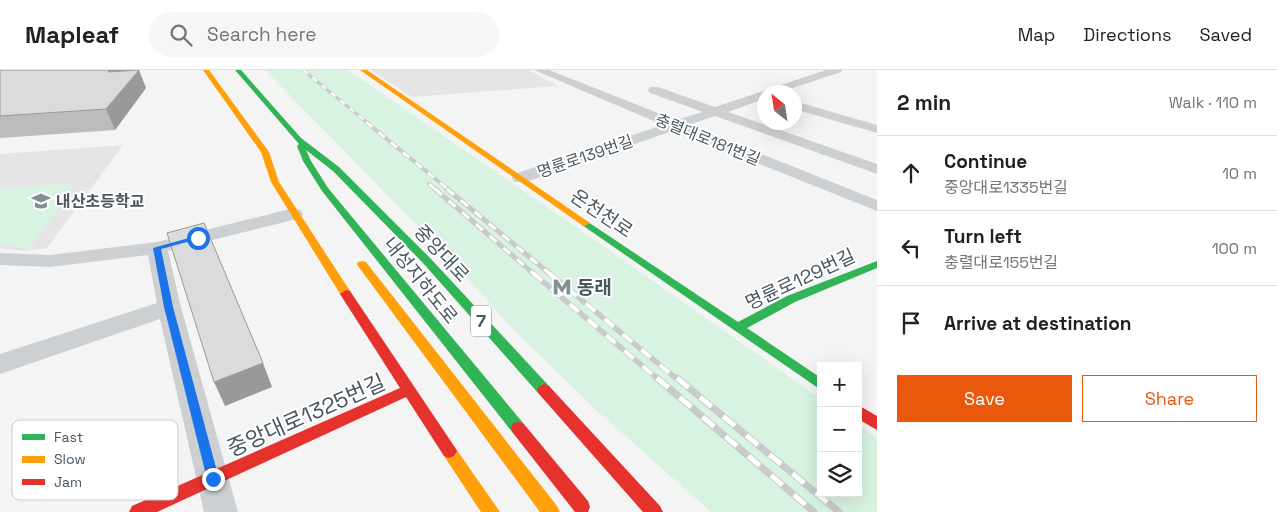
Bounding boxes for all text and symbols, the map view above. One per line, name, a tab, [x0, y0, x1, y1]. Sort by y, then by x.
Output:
search box	[149, 12, 499, 57]
text: Mapleaf	[25, 19, 119, 50]
icon: search	[167, 21, 195, 49]
text: Search here	[207, 22, 317, 47]
text: Map	[1018, 23, 1055, 46]
text: Directions	[1083, 23, 1172, 46]
text: Saved	[1200, 23, 1252, 46]
north arrow	[757, 85, 802, 130]
text: 2 min	[897, 89, 951, 116]
text: Walk · 110 m	[1169, 92, 1257, 113]
street label: 충렬대로181번길	[652, 109, 764, 170]
street label: 명륜로139번길	[535, 130, 636, 183]
text: Continue	[944, 149, 1027, 174]
icon: ahead	[897, 159, 925, 187]
text: 10 m	[1222, 163, 1257, 184]
text: 중앙대로1335번길	[944, 177, 1068, 198]
street label: 온천천로	[566, 184, 638, 243]
school or university icon: 내산초등학교	[30, 190, 52, 212]
place label: 내산초등학교	[56, 191, 145, 212]
street label: 중앙대로	[409, 219, 475, 287]
text: Turn left	[944, 224, 1022, 249]
route start	[187, 227, 210, 250]
street label: 내성지하도로	[378, 232, 463, 329]
icon: left	[897, 234, 925, 262]
text: 100 m	[1212, 238, 1257, 259]
street label: 명륜로129번길	[741, 243, 859, 316]
text: 충렬대로155번길	[944, 252, 1058, 273]
place label: 동래	[577, 275, 612, 300]
metro station icon: 동래	[551, 276, 573, 298]
road number: 7	[471, 306, 491, 336]
icon: arrive	[897, 309, 925, 337]
text: Arrive at destination	[944, 311, 1132, 336]
map controls	[817, 362, 862, 497]
button: +	[817, 362, 862, 407]
street label: 중앙대로1325번길	[222, 368, 390, 462]
button: Save	[897, 375, 1072, 422]
button: Share	[1082, 375, 1257, 422]
button: −	[817, 407, 862, 452]
legend	[12, 420, 178, 500]
text: Fast	[54, 428, 83, 446]
text: Slow	[54, 450, 86, 468]
button: layers	[817, 452, 862, 497]
route end	[202, 468, 225, 491]
text: Jam	[54, 473, 82, 491]

